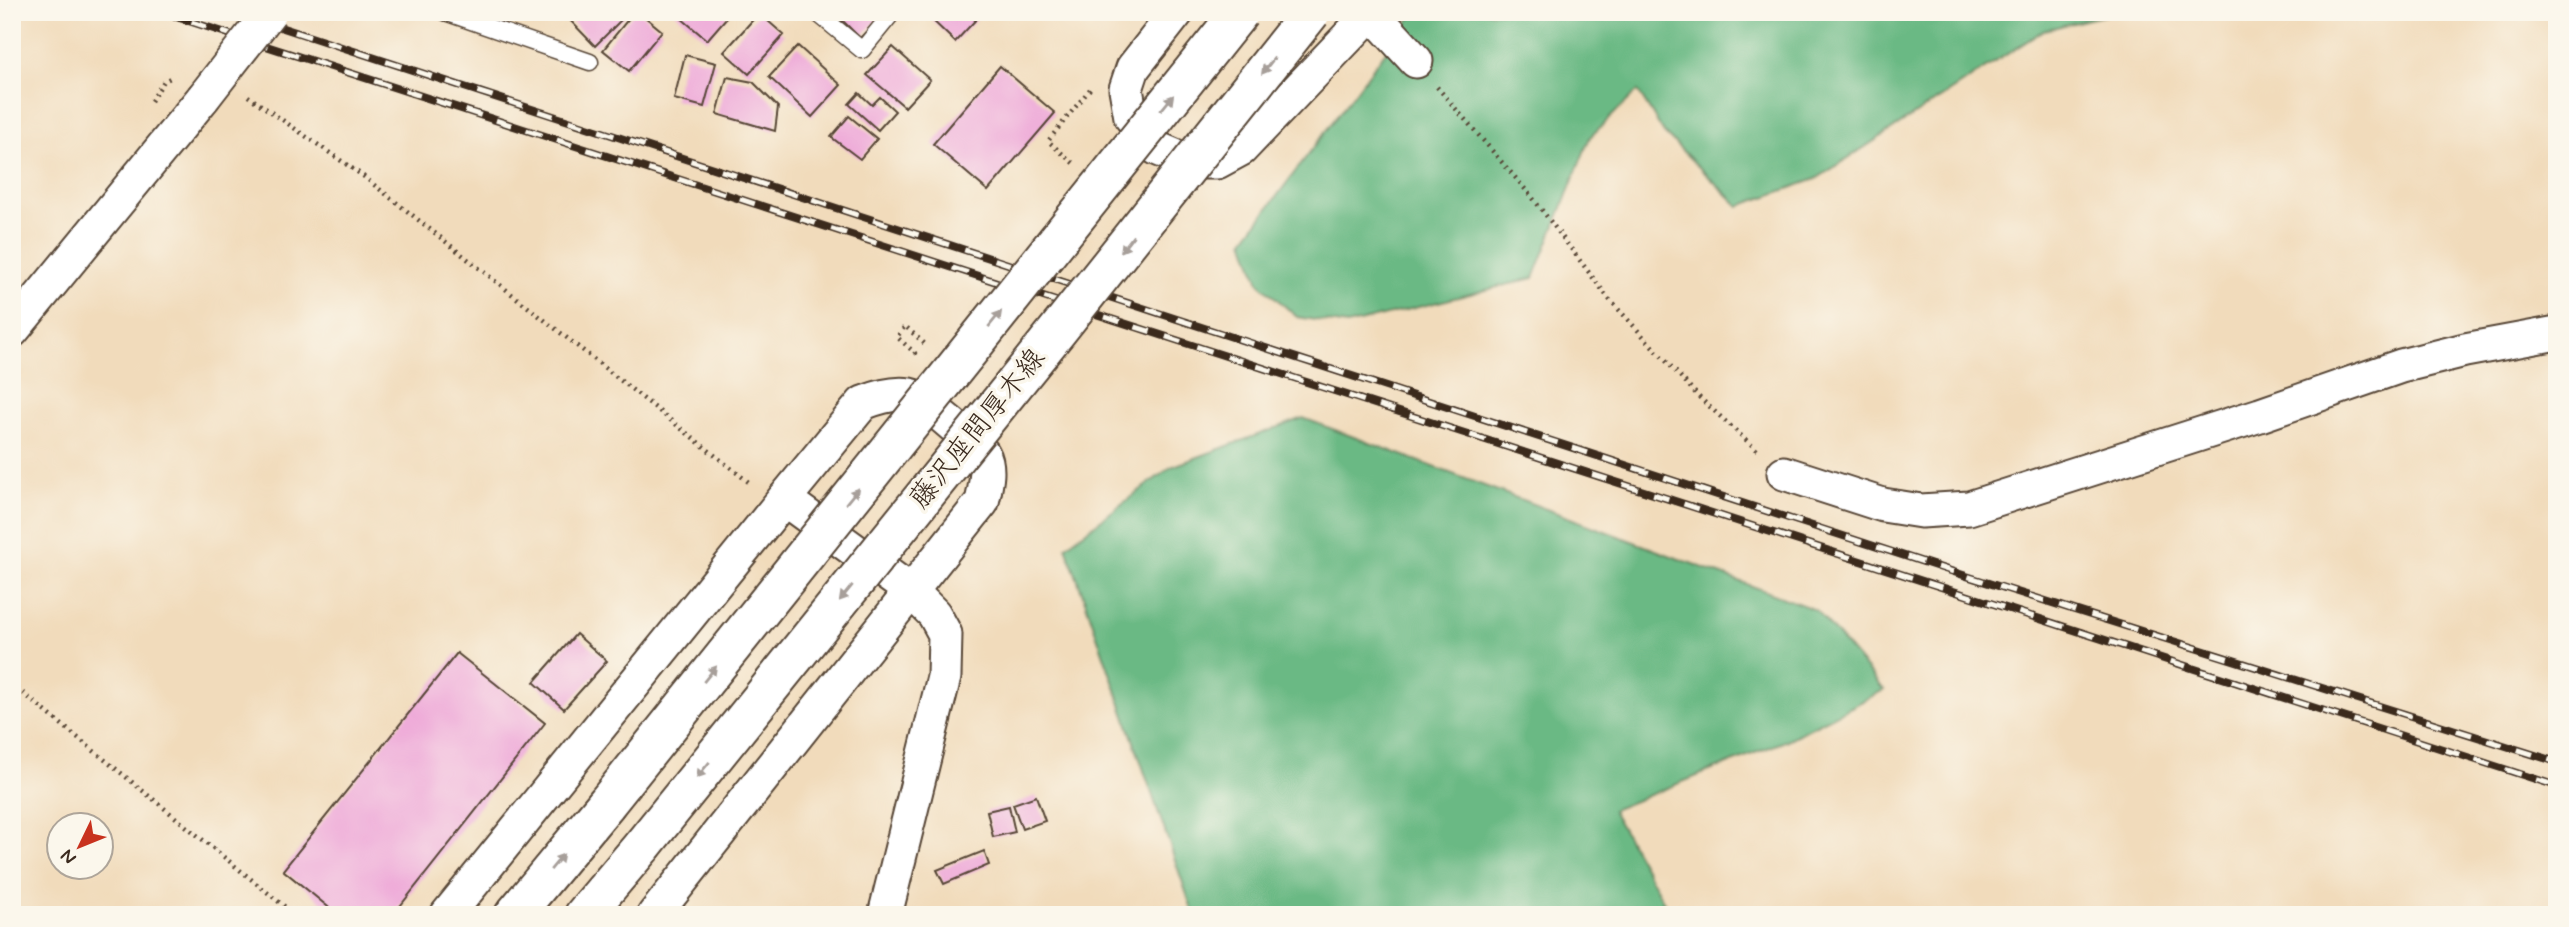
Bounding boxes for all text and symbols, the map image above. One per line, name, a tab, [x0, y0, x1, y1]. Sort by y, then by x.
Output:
one-way arrow	[1261, 56, 1276, 74]
one-way arrow	[1160, 94, 1175, 112]
one-way arrow	[1119, 234, 1134, 252]
one-way arrow	[987, 310, 1002, 328]
street label: 藤沢座間厚木線	[902, 341, 1054, 517]
one-way arrow	[845, 488, 860, 506]
one-way arrow	[839, 585, 854, 602]
one-way arrow	[703, 665, 718, 683]
one-way arrow	[696, 762, 711, 779]
north arrow	[46, 811, 116, 881]
text: N	[55, 843, 82, 870]
one-way arrow	[550, 854, 565, 872]

